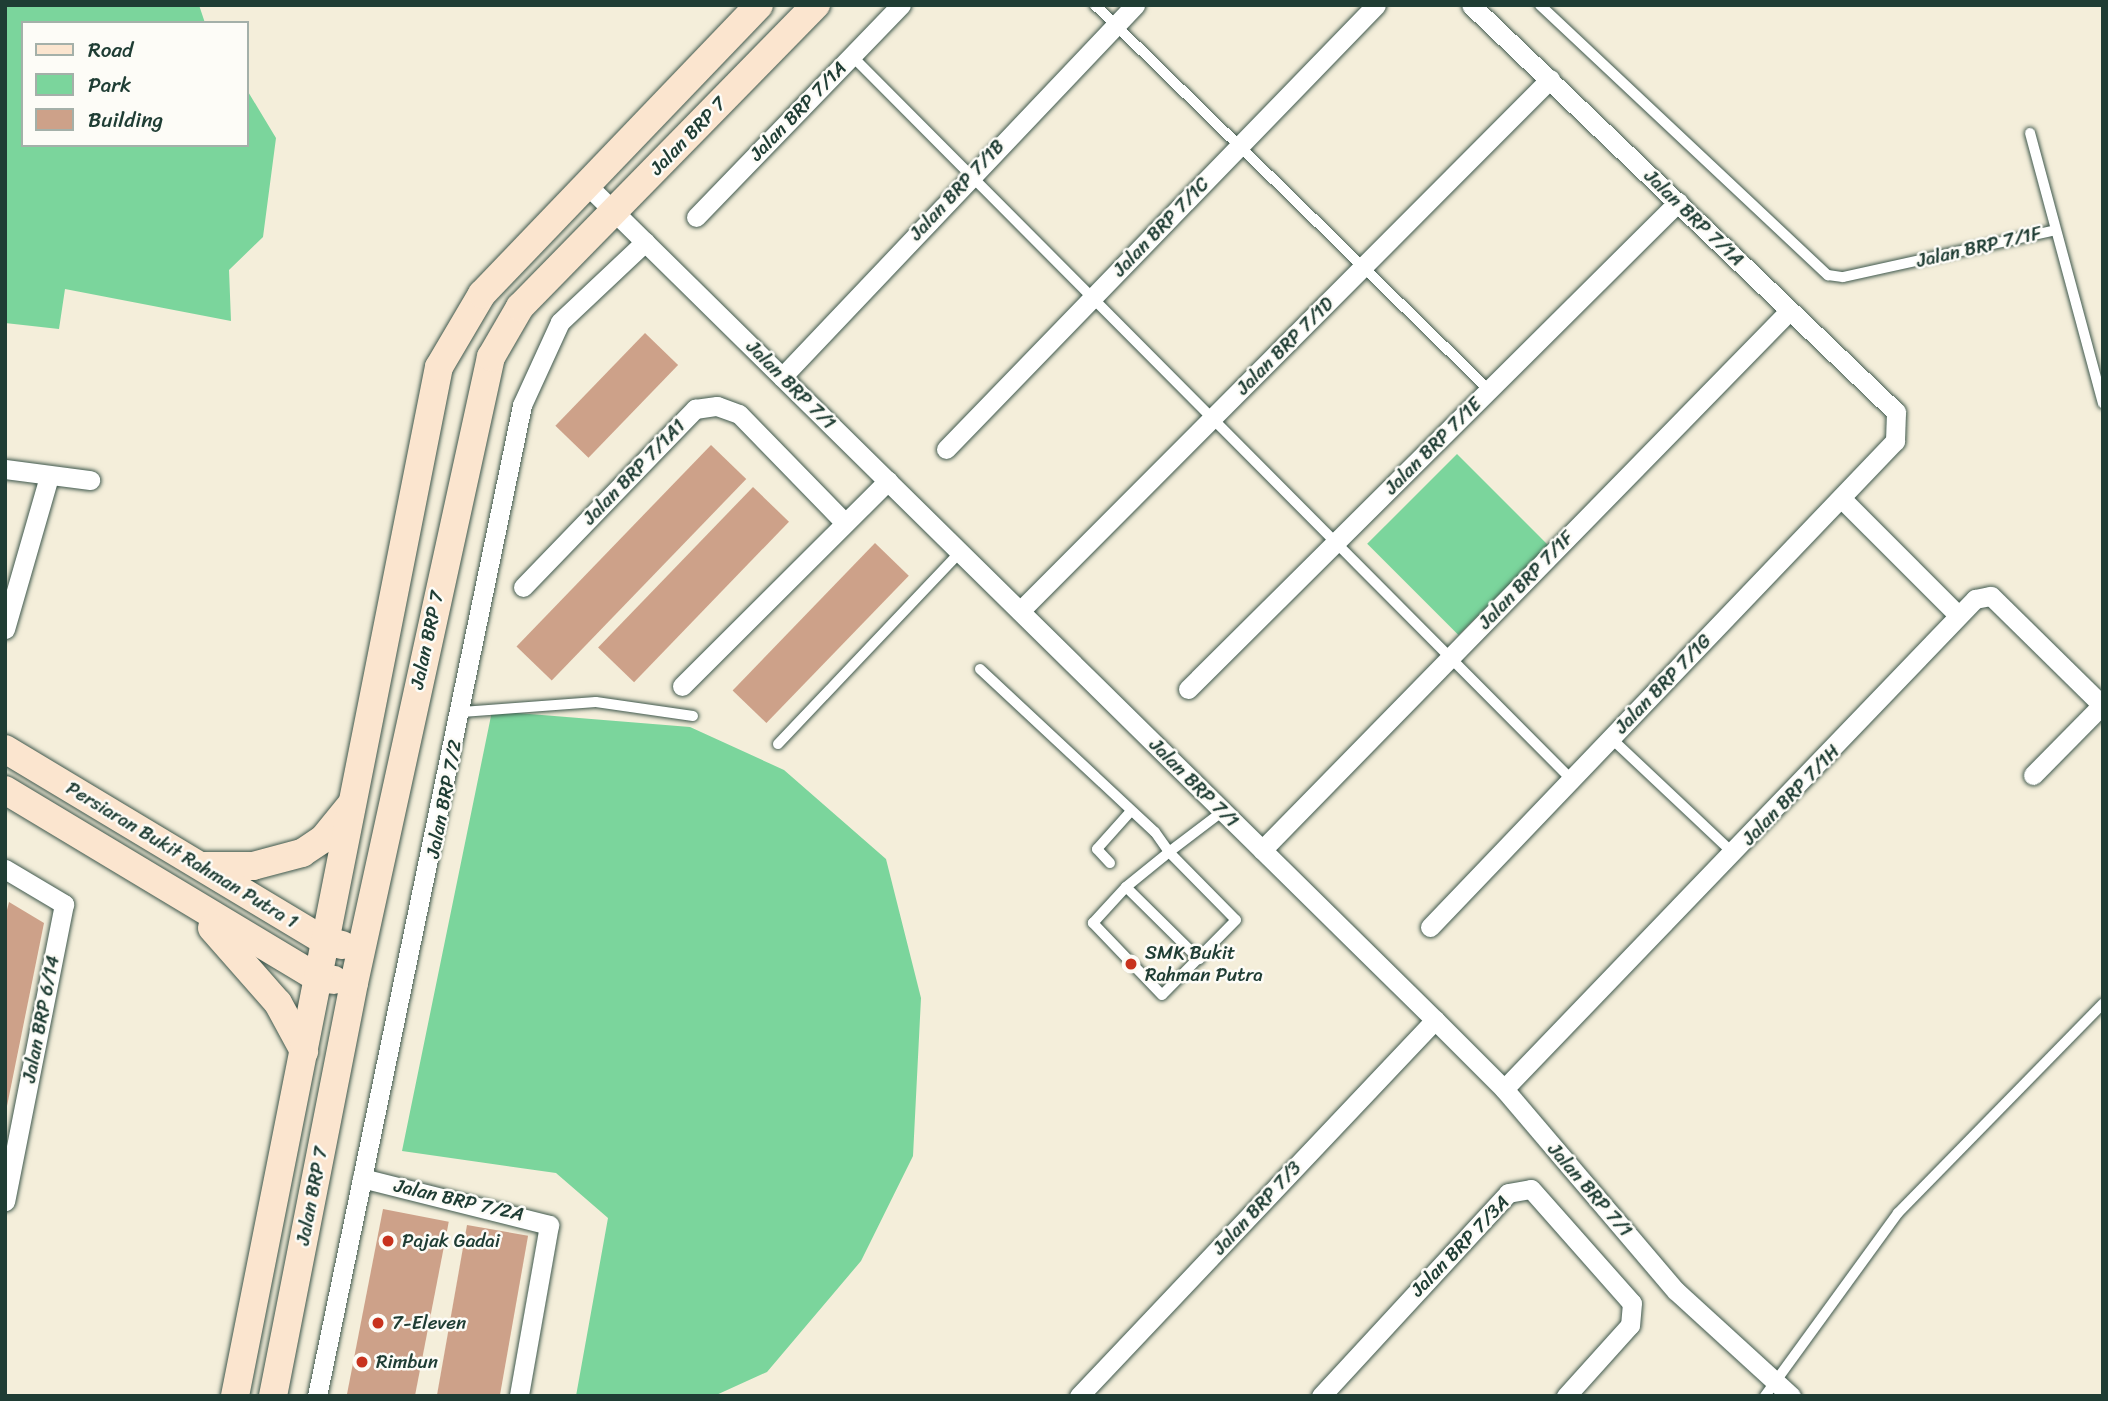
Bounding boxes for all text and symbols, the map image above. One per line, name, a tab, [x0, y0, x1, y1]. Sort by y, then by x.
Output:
legend	[21, 21, 248, 147]
text: Road	[88, 31, 133, 69]
street label: Jalan BRP 7/1A	[745, 57, 851, 165]
text: Park	[88, 66, 131, 104]
street label: Jalan BRP 7	[645, 93, 731, 179]
text: Building	[88, 101, 163, 139]
street label: Jalan BRP 7/1B	[905, 135, 1009, 245]
street label: Jalan BRP 7/1A	[1640, 165, 1748, 271]
street label: Jalan BRP 7/1C	[1108, 173, 1214, 281]
street label: Jalan BRP 7/1F	[1915, 222, 2043, 272]
street label: Jalan BRP 7/1D	[1232, 293, 1338, 399]
street label: Jalan BRP 7/1	[742, 336, 840, 434]
street label: Jalan BRP 7/1E	[1380, 393, 1486, 499]
street label: Jalan BRP 7/1A1	[578, 415, 690, 529]
street label: Jalan BRP 7/1F	[1474, 527, 1578, 633]
street label: Jalan BRP 7	[406, 589, 448, 691]
street label: Jalan BRP 7/1G	[1610, 630, 1716, 738]
street label: Jalan BRP 7/1	[1145, 734, 1243, 832]
street label: Jalan BRP 7/2	[421, 738, 467, 860]
street label: Jalan BRP 7/1H	[1738, 740, 1844, 850]
street label: Persiaran Bukit Rahman Putra 1	[62, 777, 302, 933]
place label: SMK Bukit Rahman Putra	[1145, 942, 1263, 986]
street label: Jalan BRP 6/14	[18, 954, 64, 1084]
marker: SMK Bukit Rahman Putra	[1123, 956, 1139, 972]
street label: Jalan BRP 7/1	[1543, 1139, 1637, 1241]
street label: Jalan BRP 7	[291, 1145, 333, 1247]
street label: Jalan BRP 7/3	[1208, 1157, 1306, 1259]
street label: Jalan BRP 7/2A	[392, 1174, 526, 1226]
street label: Jalan BRP 7/3A	[1406, 1191, 1514, 1301]
place label: Pajak Gadai	[402, 1230, 500, 1252]
marker: Pajak Gadai	[380, 1233, 396, 1249]
place label: 7-Eleven	[392, 1312, 466, 1334]
marker: 7-Eleven	[370, 1315, 386, 1331]
place label: Rimbun	[376, 1351, 438, 1373]
marker: Rimbun	[354, 1354, 370, 1370]

